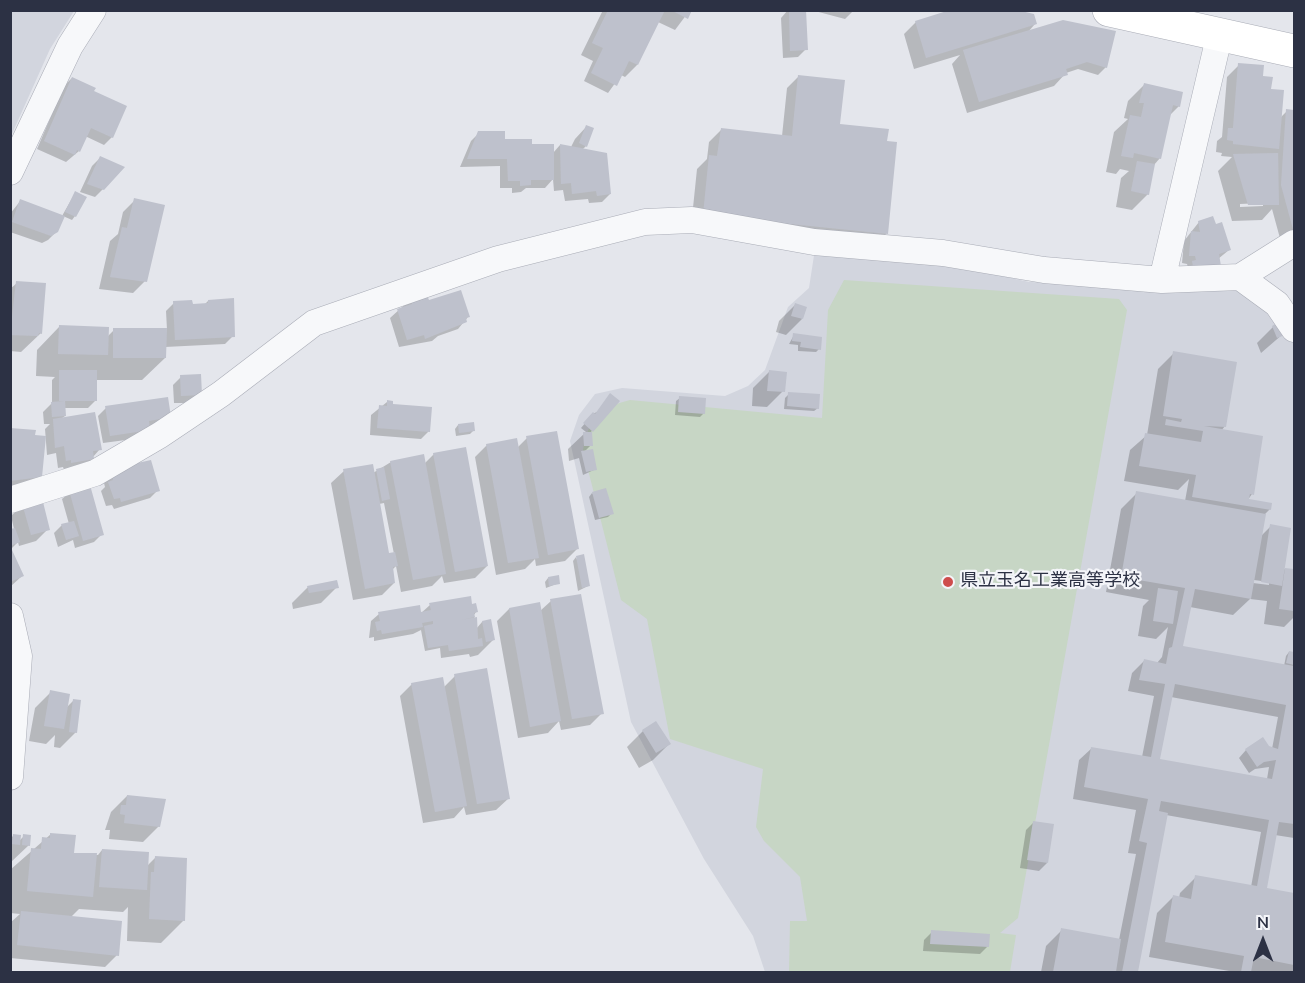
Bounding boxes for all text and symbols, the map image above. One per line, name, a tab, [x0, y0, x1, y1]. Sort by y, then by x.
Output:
place label: 県立玉名工業高等学校	[960, 571, 1140, 593]
marker: 県立玉名工業高等学校	[941, 575, 955, 589]
north arrow	[1233, 911, 1293, 971]
text: N	[1257, 912, 1269, 934]

